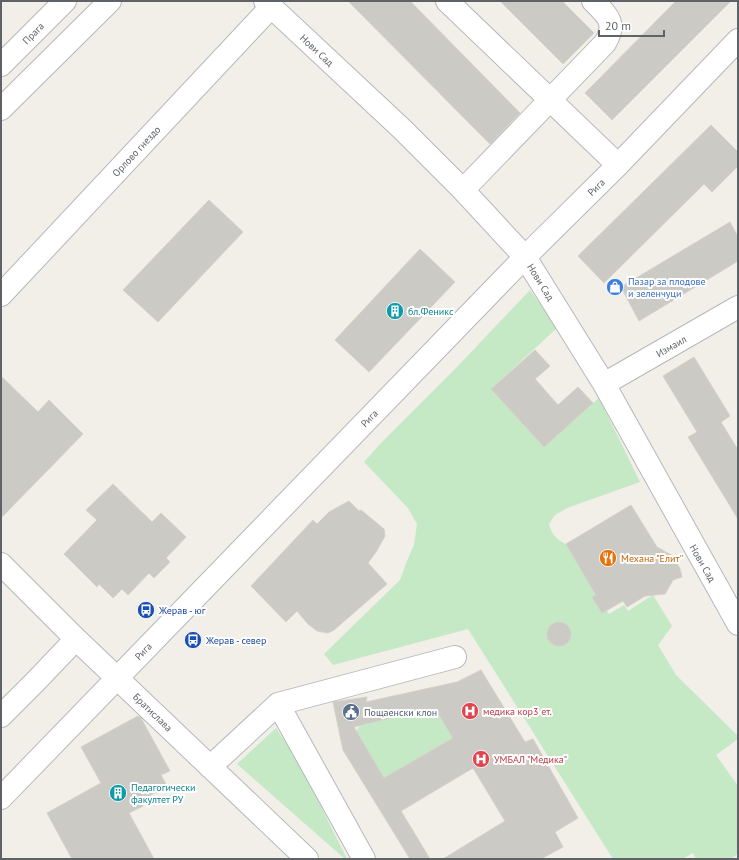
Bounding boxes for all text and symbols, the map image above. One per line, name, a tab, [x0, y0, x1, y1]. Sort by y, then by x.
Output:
scale bar	[599, 12, 664, 38]
text: 20 m	[605, 18, 631, 33]
street label: Прага	[20, 20, 47, 47]
street label: Нови Сад	[297, 32, 337, 70]
street label: Орлово гнездо	[109, 123, 163, 180]
street label: Рига	[585, 176, 608, 199]
street label: Нови Сад	[524, 261, 557, 304]
place label: Пазар за плодове и зеленчуци	[628, 275, 706, 300]
shop icon: Пазар за плодове и зеленчуци	[605, 277, 625, 297]
building icon: бл.Феникс	[385, 301, 405, 321]
place label: бл.Феникс	[408, 305, 454, 318]
street label: Измаил	[654, 333, 689, 360]
street label: Рига	[358, 407, 381, 430]
street label: Нови Сад	[687, 542, 719, 585]
restaurant icon: Механа "Елит''	[598, 548, 618, 568]
place label: Механа "Елит''	[621, 552, 684, 565]
bus stop icon: Жерав - юг	[136, 600, 156, 620]
place label: Жерав - юг	[158, 604, 206, 617]
bus stop icon: Жерав - север	[183, 630, 203, 650]
place label: Жерав - север	[205, 634, 266, 647]
street label: Рига	[132, 640, 155, 663]
street label: Братислава	[130, 690, 175, 734]
hospital icon: медика кор3 ет.	[460, 701, 480, 721]
public building icon: Пощаенски клон	[341, 702, 361, 722]
place label: медика кор3 ет.	[483, 705, 552, 718]
place label: Пощаенски клон	[364, 706, 437, 719]
hospital icon: УМБАЛ "Медика"	[471, 749, 491, 769]
place label: УМБАЛ "Медика"	[494, 753, 567, 766]
place label: Педагогически факултет РУ	[131, 781, 195, 806]
building icon: Педагогически факултет РУ	[108, 783, 128, 803]

